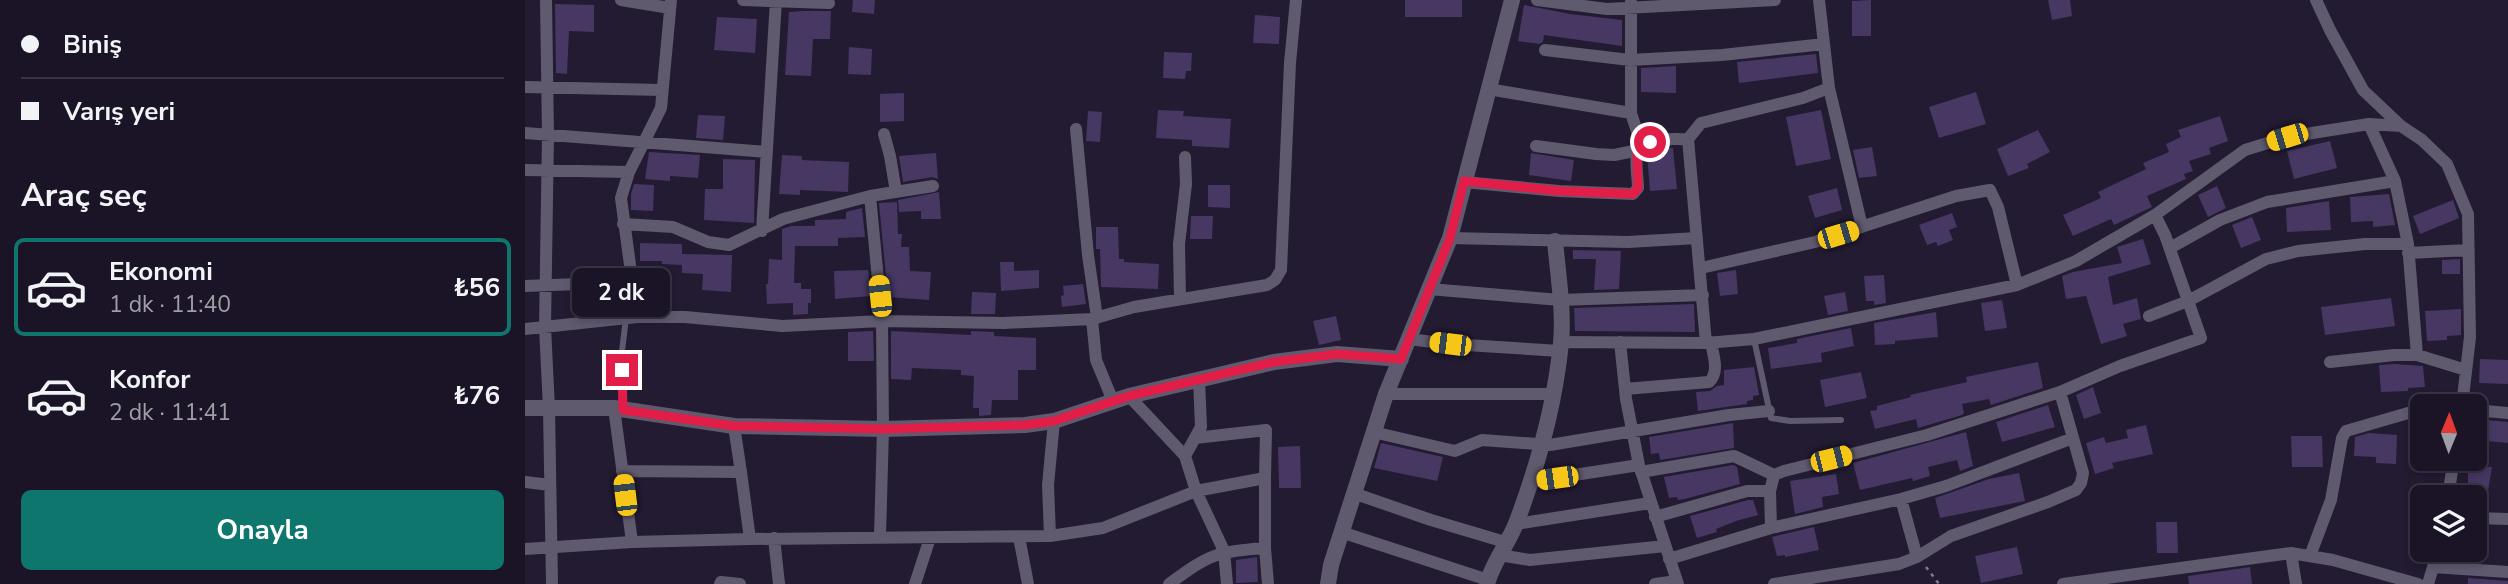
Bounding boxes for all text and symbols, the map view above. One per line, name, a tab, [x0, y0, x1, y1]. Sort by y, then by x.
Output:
text: Biniş	[63, 27, 122, 62]
text: Varış yeri	[63, 94, 175, 129]
car	[2264, 121, 2311, 153]
route start	[1634, 126, 1666, 158]
text: Araç seç	[21, 174, 147, 217]
car	[1815, 219, 1862, 251]
text: Ekonomi	[109, 254, 213, 289]
icon: car	[25, 256, 88, 319]
callout: 2 dk	[573, 268, 671, 318]
text: ₺56	[453, 270, 500, 305]
car	[868, 274, 893, 318]
text: 2 dk	[598, 277, 644, 308]
text: 1 dk · 11:40	[109, 289, 231, 320]
car	[1428, 331, 1473, 357]
route end	[606, 354, 638, 386]
text: Konfor	[109, 362, 190, 397]
icon: car	[25, 364, 88, 427]
text: ₺76	[453, 378, 500, 413]
north arrow	[2410, 394, 2487, 471]
map controls	[2410, 394, 2487, 562]
text: 2 dk · 11:41	[109, 397, 231, 428]
car	[1809, 444, 1854, 474]
car	[1535, 465, 1580, 491]
car	[613, 473, 638, 517]
button: layers	[2410, 485, 2487, 562]
button: Onayla	[21, 490, 504, 570]

